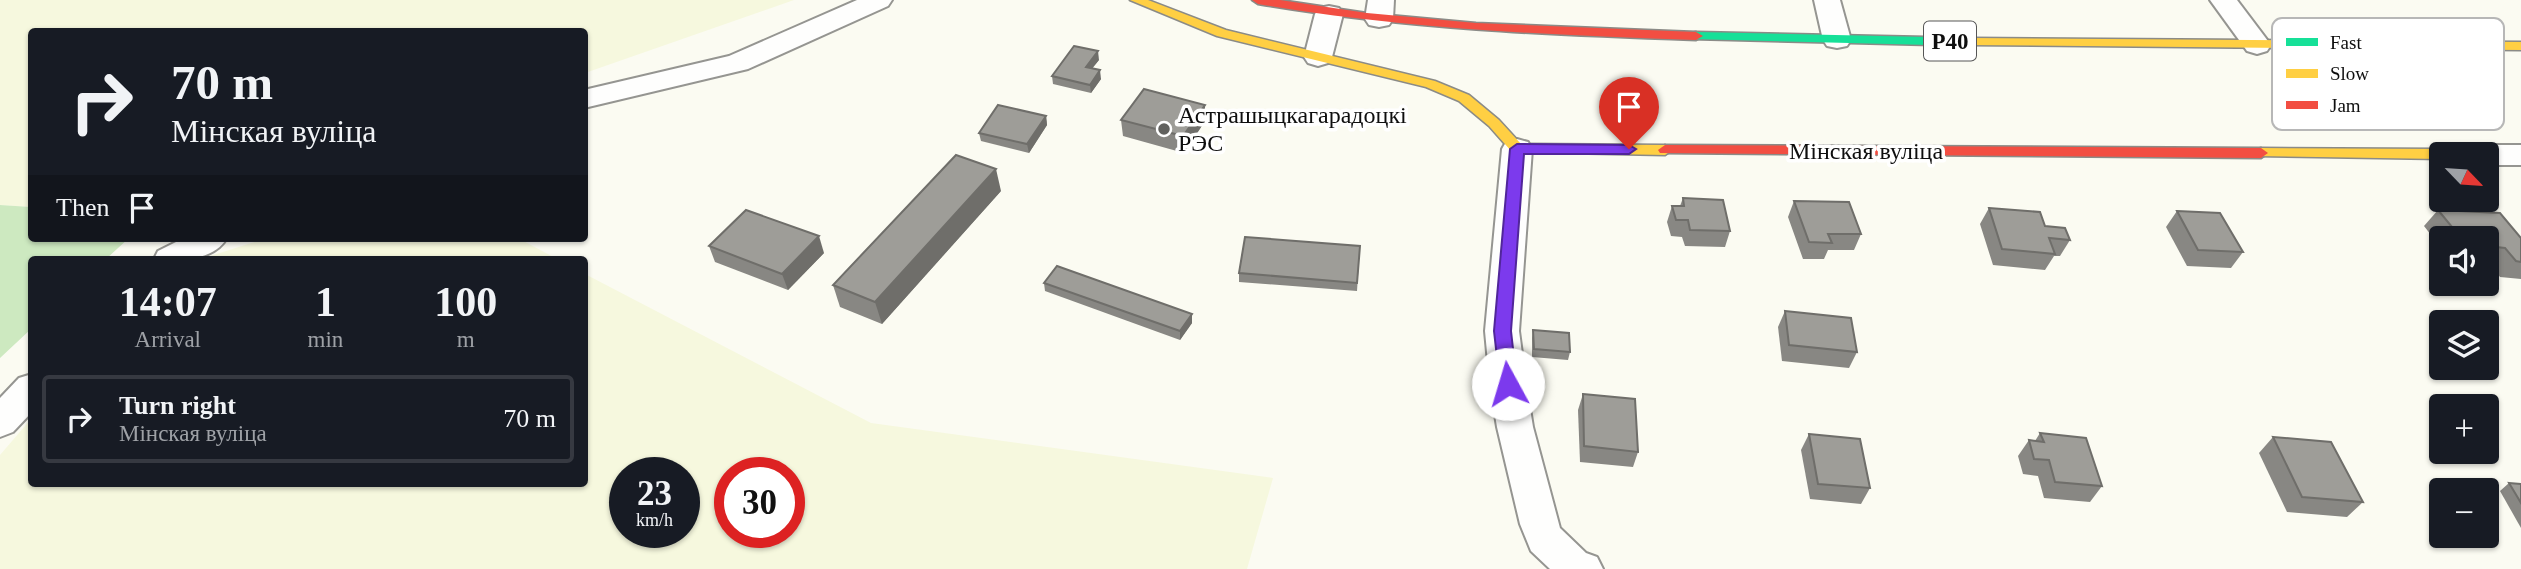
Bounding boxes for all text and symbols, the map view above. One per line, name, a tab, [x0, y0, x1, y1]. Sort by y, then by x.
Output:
legend	[2272, 18, 2504, 130]
road number: Р40	[1924, 22, 1976, 60]
text: Fast	[2330, 32, 2362, 53]
text: 70 m	[171, 55, 273, 110]
icon: right	[56, 56, 147, 147]
text: Slow	[2330, 63, 2369, 84]
pin	[1599, 77, 1659, 149]
icon: arrive	[1610, 88, 1648, 126]
text: Jam	[2330, 95, 2361, 116]
place label: Астрашыцкагарадоцкі РЭС	[1178, 102, 1407, 156]
text: Мінская вуліца	[171, 113, 376, 149]
marker: Астрашыцкагарадоцкі РЭС	[1156, 121, 1172, 137]
street label: Мінская вуліца	[1789, 138, 1943, 164]
north arrow	[2429, 142, 2499, 212]
map controls	[2429, 142, 2499, 548]
icon: arrive	[123, 189, 161, 227]
text: Then	[56, 193, 109, 222]
button: sound	[2429, 226, 2499, 296]
text: 14:07	[119, 279, 217, 325]
text: 1	[315, 279, 336, 325]
text: 100	[434, 279, 497, 325]
button: layers	[2429, 310, 2499, 380]
text: Arrival	[135, 327, 201, 352]
text: min	[308, 327, 343, 352]
text: m	[457, 327, 475, 352]
position arrow	[1471, 347, 1545, 421]
text: Turn right	[119, 391, 236, 420]
button: +	[2429, 394, 2499, 464]
icon: right	[60, 400, 98, 438]
text: 70 m	[503, 404, 556, 433]
text: Мінская вуліца	[119, 421, 267, 446]
speed limit sign: 30	[714, 457, 805, 548]
text: 23	[637, 474, 672, 513]
button: −	[2429, 478, 2499, 548]
text: km/h	[636, 510, 673, 530]

